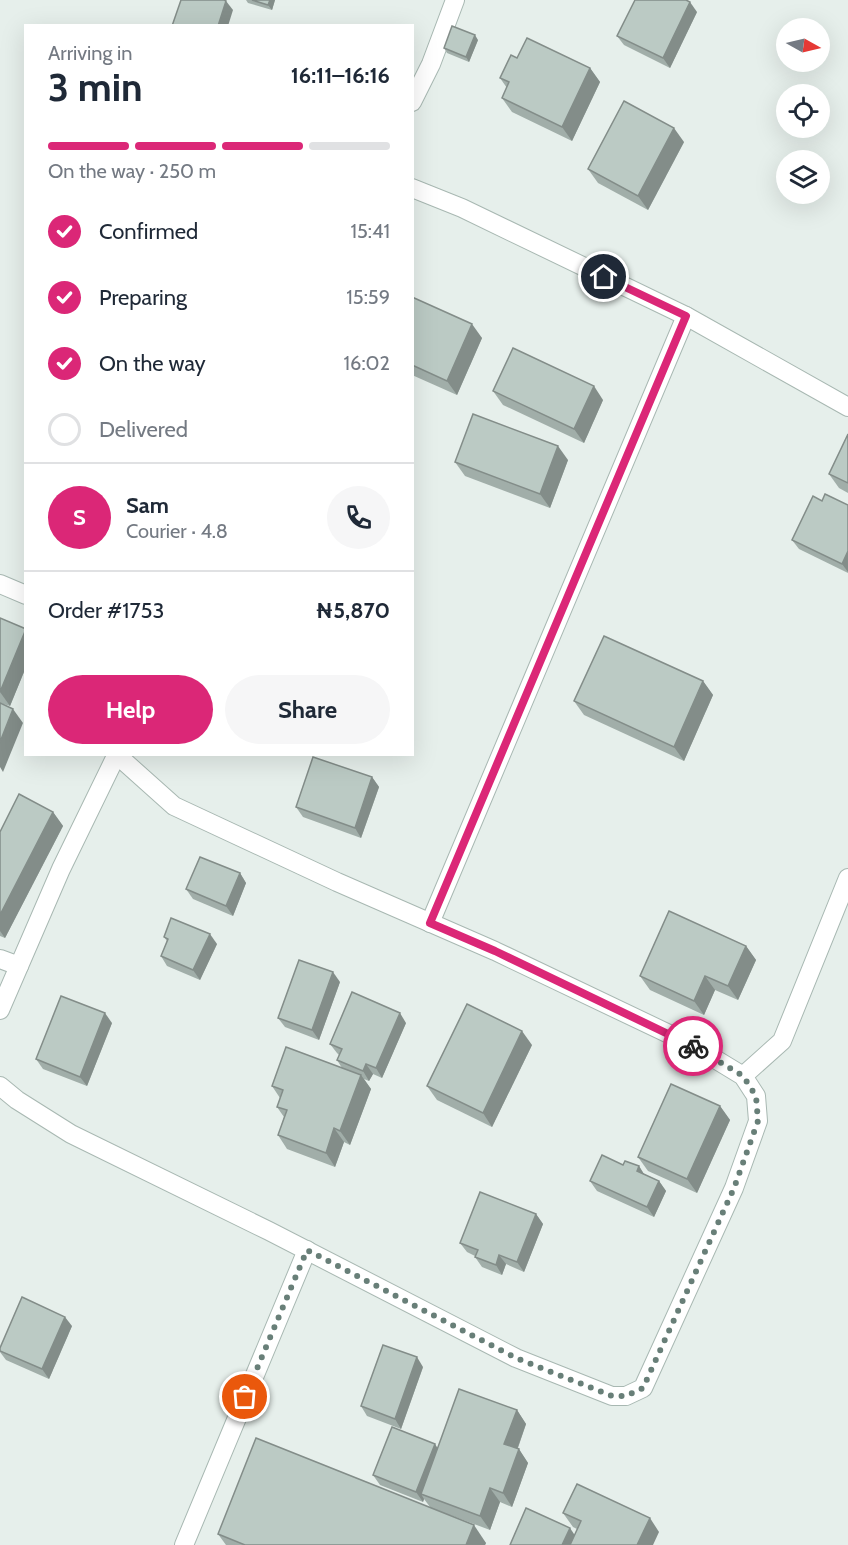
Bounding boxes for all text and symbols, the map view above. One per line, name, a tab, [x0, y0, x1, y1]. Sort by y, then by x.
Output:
north arrow	[776, 18, 830, 72]
map controls	[776, 18, 830, 204]
text: Arriving in	[48, 41, 132, 65]
text: 16:11–16:16	[291, 62, 390, 89]
text: 3 min	[48, 63, 143, 111]
button: locate	[776, 84, 830, 138]
button: layers	[776, 150, 830, 204]
text: On the way · 250 m	[48, 159, 216, 183]
icon: check	[48, 215, 81, 248]
text: Confirmed	[99, 218, 198, 245]
text: 15:41	[350, 219, 390, 243]
pin	[578, 251, 629, 302]
icon: home	[587, 260, 620, 293]
icon: check	[48, 281, 81, 314]
text: Preparing	[99, 284, 187, 311]
text: 15:59	[346, 285, 390, 309]
icon: check	[48, 347, 81, 380]
text: On the way	[99, 350, 206, 377]
text: 16:02	[344, 351, 390, 375]
text: Delivered	[99, 416, 188, 443]
button: phone	[327, 486, 390, 549]
text: Sam	[126, 492, 169, 519]
text: S	[73, 504, 86, 531]
text: Courier · 4.8	[126, 519, 228, 543]
text: Order #1753	[48, 597, 164, 624]
text: ₦5,870	[315, 597, 390, 624]
button: Help	[48, 675, 213, 744]
button: Share	[225, 675, 390, 744]
courier	[663, 1016, 723, 1076]
icon: bike	[677, 1030, 710, 1063]
pin	[219, 1371, 270, 1422]
icon: bag	[228, 1380, 261, 1413]

